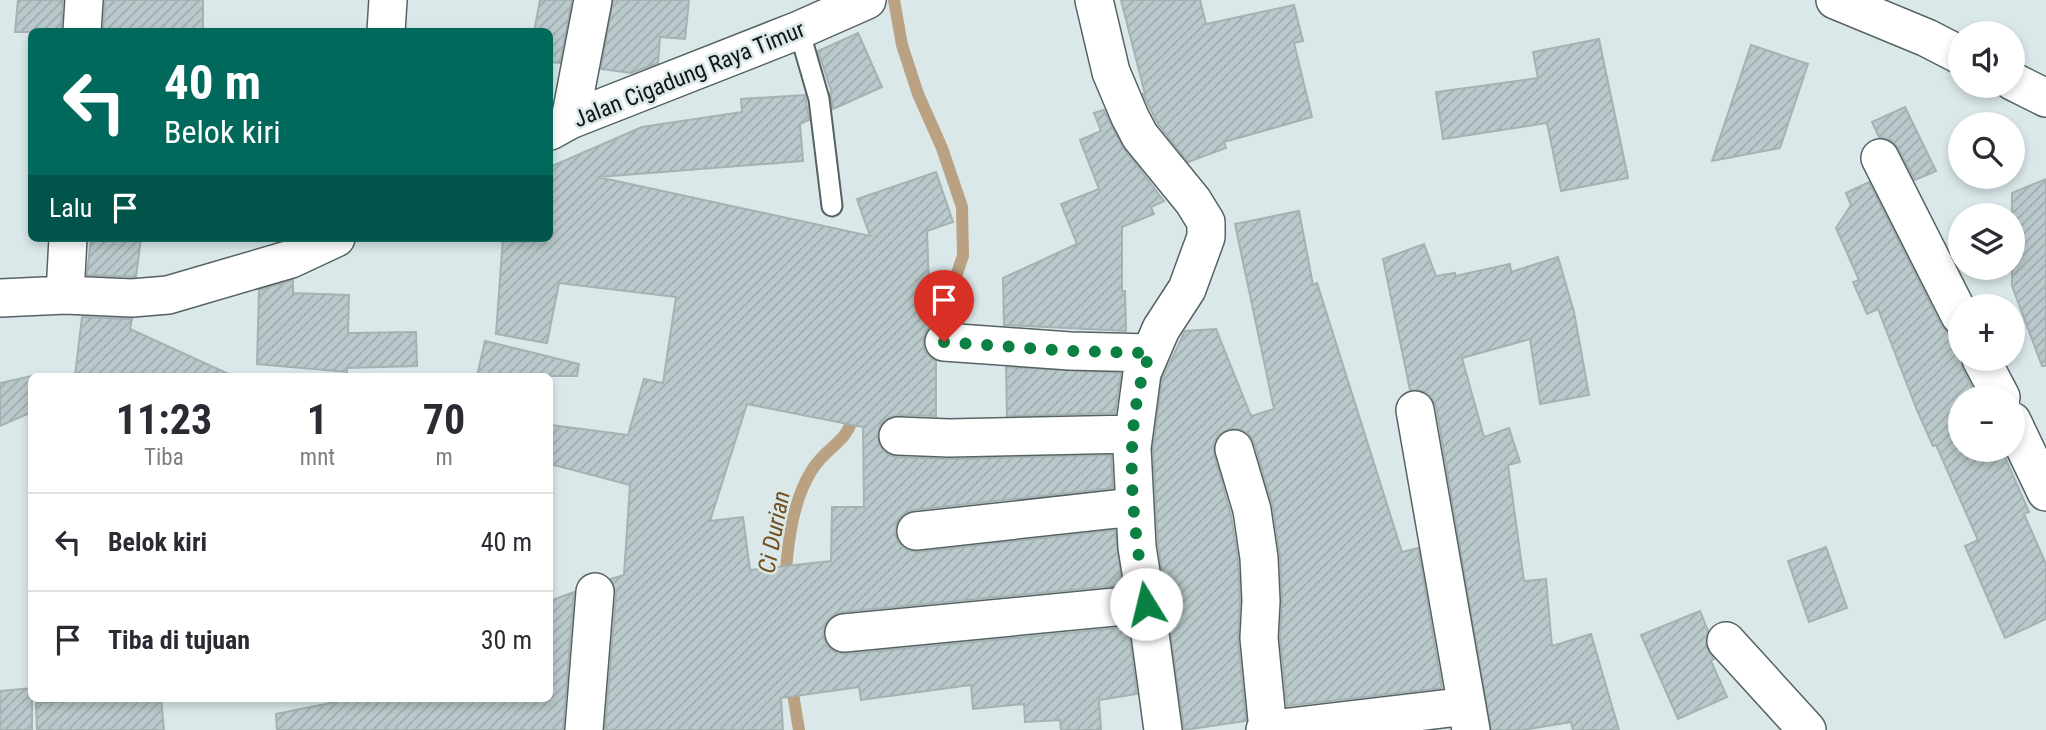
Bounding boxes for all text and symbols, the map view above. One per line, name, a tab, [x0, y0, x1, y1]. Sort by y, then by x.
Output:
street label: Jalan Cigadung Raya Timur	[570, 16, 809, 133]
map controls	[1948, 21, 2025, 462]
button: sound	[1948, 21, 2025, 98]
text: 40 m	[164, 54, 261, 111]
icon: left	[49, 56, 140, 147]
button: search	[1948, 112, 2025, 189]
text: Belok kiri	[164, 113, 281, 151]
icon: arrive	[106, 189, 144, 227]
text: Lalu	[49, 193, 92, 223]
button: layers	[1948, 203, 2025, 280]
pin	[914, 270, 974, 342]
icon: arrive	[925, 281, 963, 319]
button: +	[1948, 294, 2025, 371]
button: −	[1948, 385, 2025, 462]
text: 11:23	[116, 395, 212, 444]
text: 1	[307, 395, 328, 444]
text: 70	[423, 395, 465, 444]
text: Tiba	[144, 444, 184, 471]
text: mnt	[300, 444, 335, 471]
text: m	[435, 444, 453, 471]
water label: Ci Durian	[752, 488, 796, 576]
icon: left	[49, 523, 87, 561]
text: Belok kiri	[108, 527, 207, 557]
text: 40 m	[481, 527, 532, 557]
position arrow	[1109, 567, 1183, 641]
icon: arrive	[49, 621, 87, 659]
text: Tiba di tujuan	[108, 625, 250, 655]
text: 30 m	[481, 625, 532, 655]

